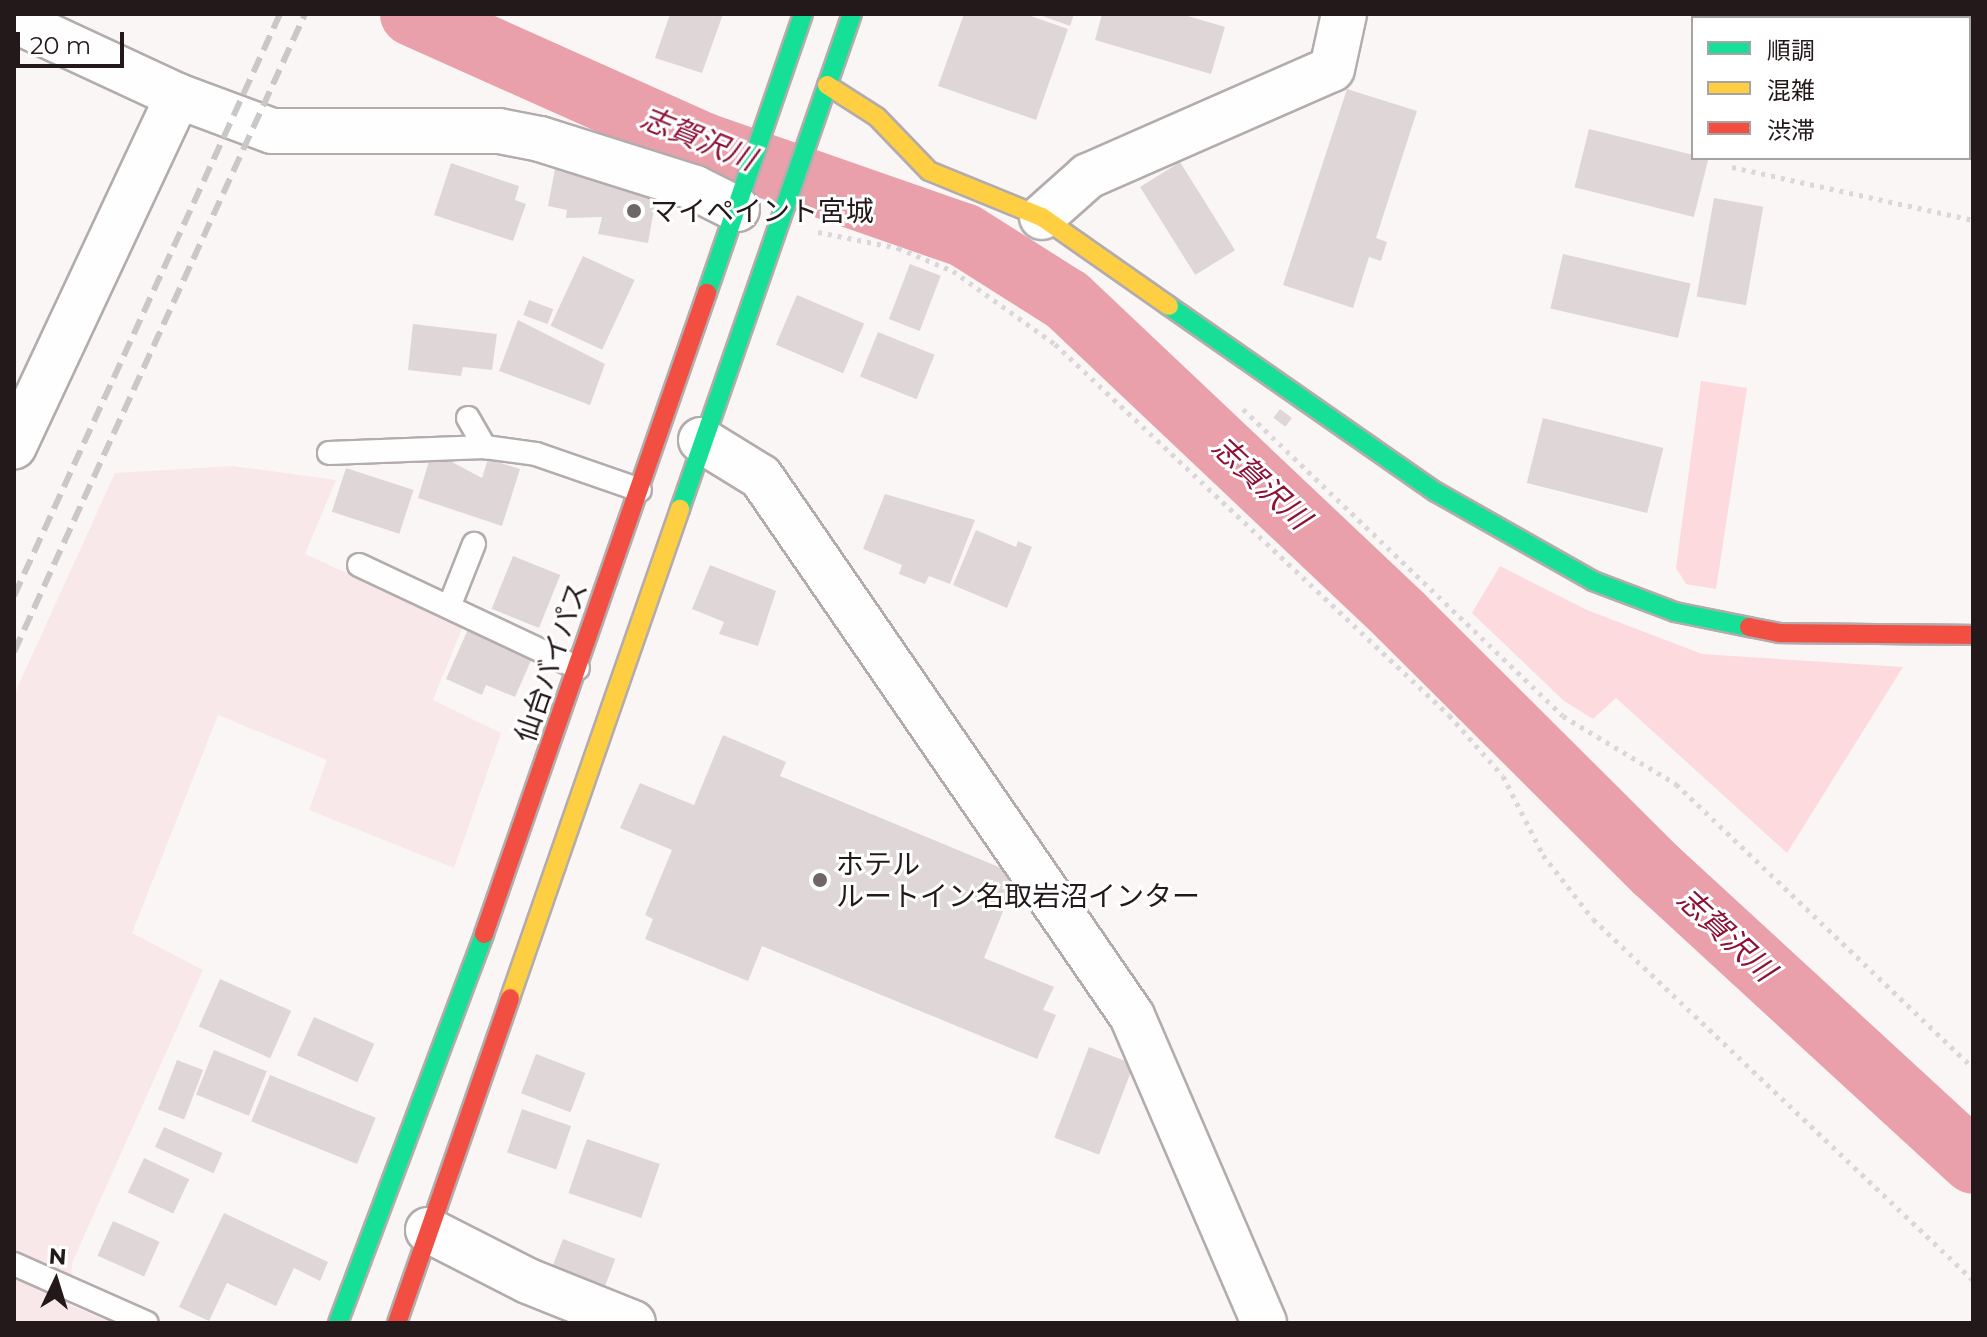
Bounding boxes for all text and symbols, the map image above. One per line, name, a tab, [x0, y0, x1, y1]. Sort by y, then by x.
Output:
scale bar	[20, 16, 128, 66]
legend	[1691, 16, 1971, 160]
text: 20 m	[30, 31, 91, 60]
text: 順調	[1767, 36, 1815, 65]
text: 混雑	[1767, 76, 1815, 105]
water label: 志賀沢川	[636, 100, 760, 178]
text: 渋滞	[1767, 116, 1815, 145]
place label: マイペイント宮城	[650, 194, 874, 228]
marker: マイペイント宮城	[625, 202, 643, 220]
water label: 志賀沢川	[1205, 429, 1317, 537]
street label: 仙台バイパス	[508, 577, 594, 747]
place label: ホテル ルートイン名取岩沼インター	[836, 847, 1200, 913]
marker: ホテル ルートイン名取岩沼インター	[811, 871, 829, 889]
water label: 志賀沢川	[1670, 881, 1782, 989]
north arrow	[16, 1241, 96, 1321]
text: N	[48, 1242, 68, 1271]

